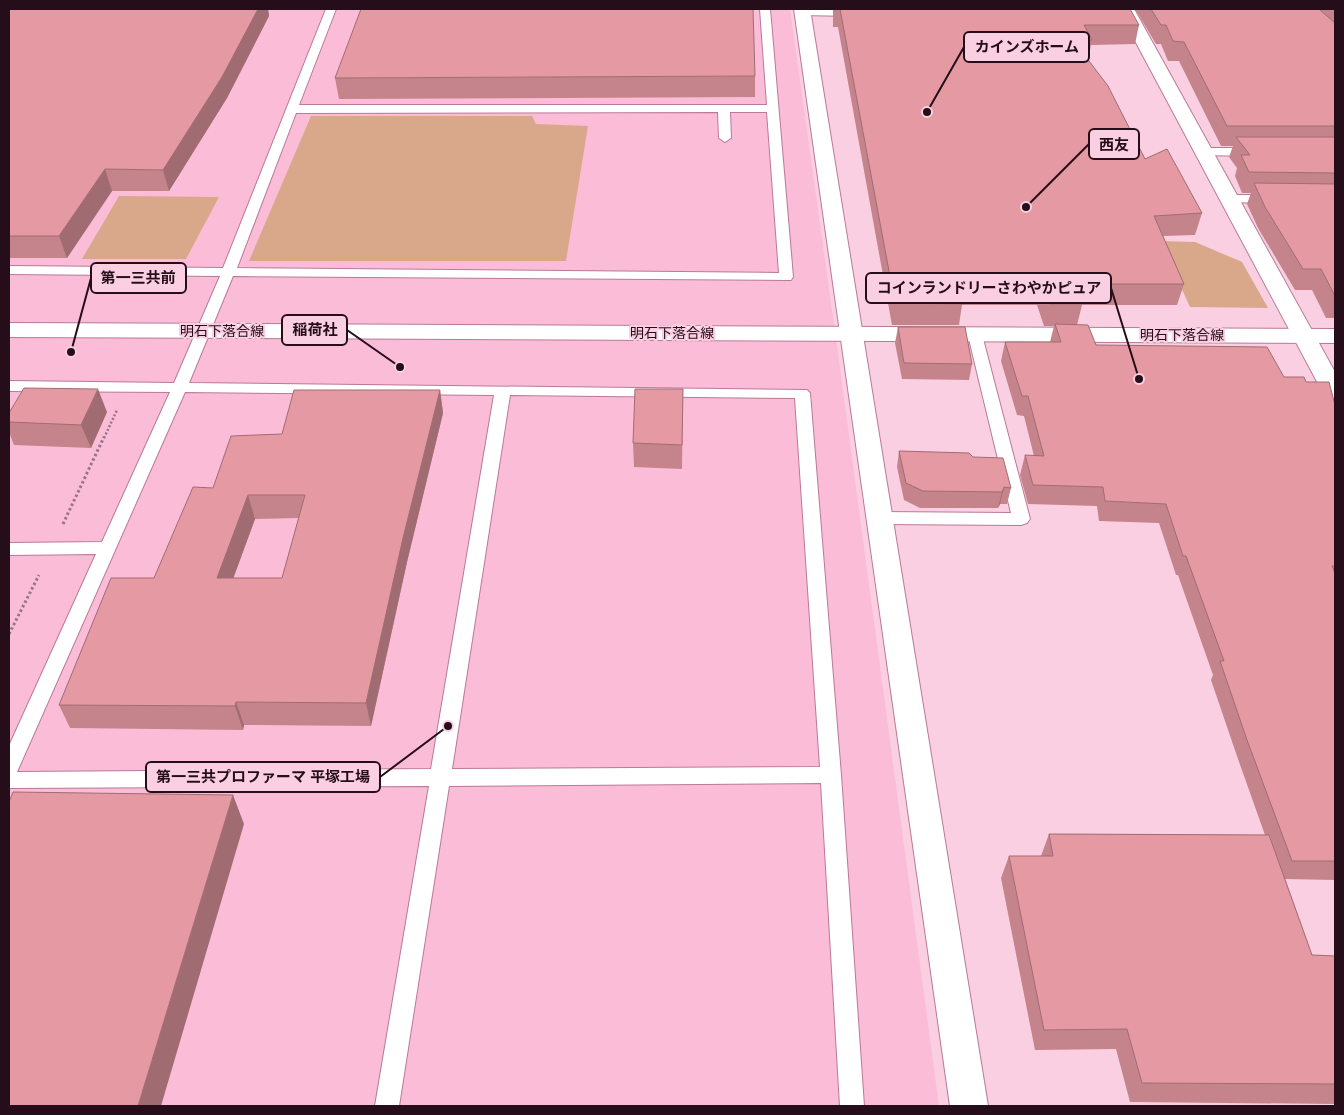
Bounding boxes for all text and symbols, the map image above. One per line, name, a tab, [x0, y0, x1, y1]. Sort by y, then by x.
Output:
callout: カインズホーム	[964, 32, 1089, 62]
text: カインズホーム	[975, 37, 1079, 56]
callout: 西友	[1089, 129, 1139, 159]
text: 西友	[1099, 135, 1129, 154]
callout: 第一三共前	[91, 263, 186, 293]
text: 第一三共前	[100, 268, 176, 287]
callout: コインランドリーさわやかピュア	[866, 273, 1111, 303]
text: コインランドリーさわやかピュア	[877, 278, 1101, 297]
callout: 稲荷社	[282, 315, 347, 345]
text: 稲荷社	[292, 320, 338, 339]
street label: 明石下落合線	[180, 322, 264, 340]
street label: 明石下落合線	[630, 324, 714, 342]
street label: 明石下落合線	[1140, 326, 1224, 344]
callout: 第一三共プロファーマ 平塚工場	[146, 762, 380, 792]
text: 第一三共プロファーマ 平塚工場	[156, 767, 370, 786]

